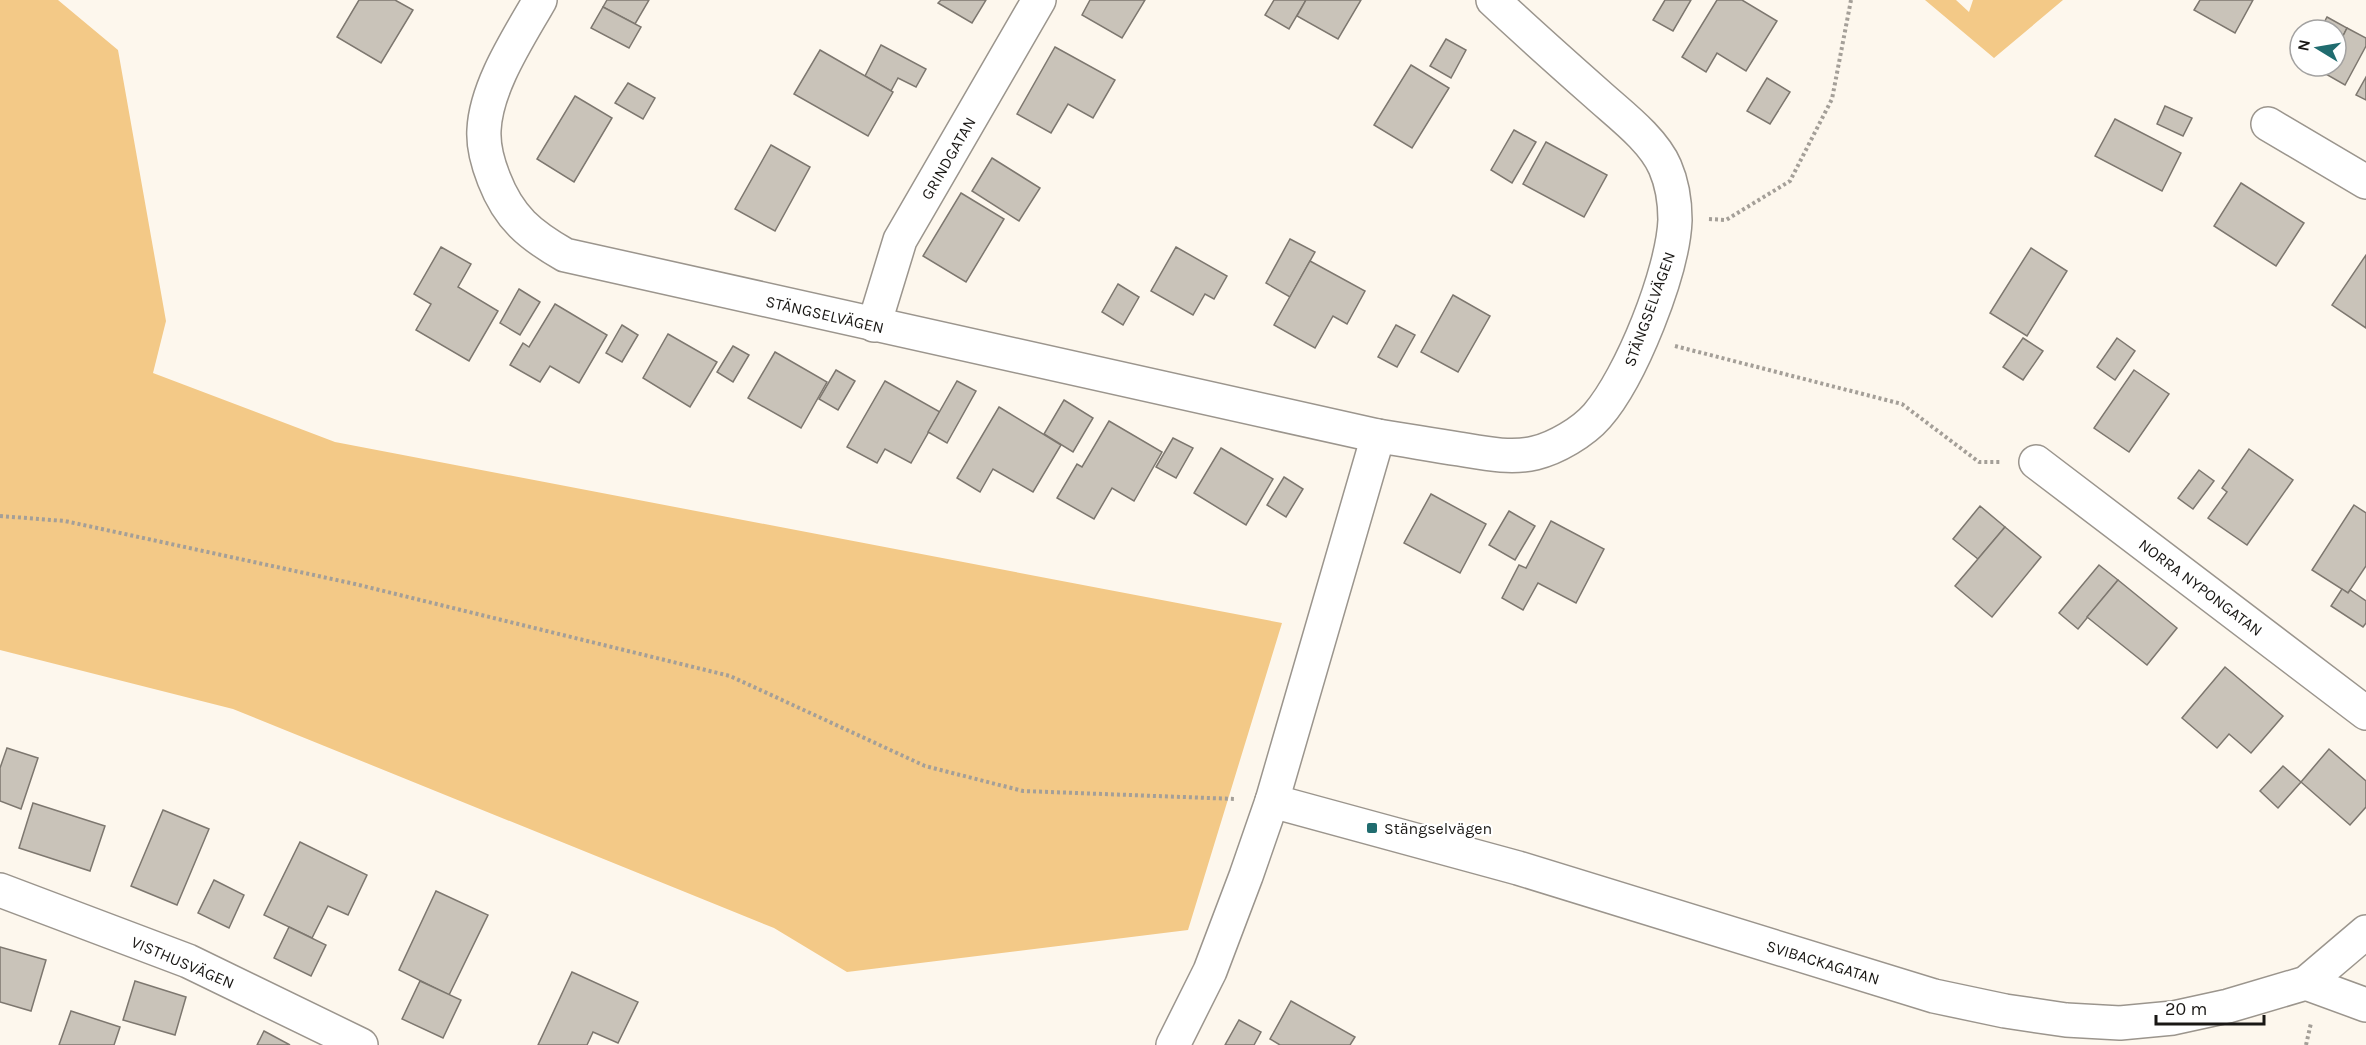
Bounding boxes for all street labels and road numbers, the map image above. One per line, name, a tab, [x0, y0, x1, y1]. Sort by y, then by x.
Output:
street label: GRINDGATAN	[917, 113, 980, 203]
street label: STÄNGSELVÄGEN	[1620, 249, 1679, 369]
street label: STÄNGSELVÄGEN	[764, 292, 886, 337]
street label: NORRA NYPONGATAN	[2135, 535, 2266, 640]
street label: VISTHUSVÄGEN	[129, 932, 237, 993]
street label: SVIBACKAGATAN	[1764, 936, 1882, 989]

